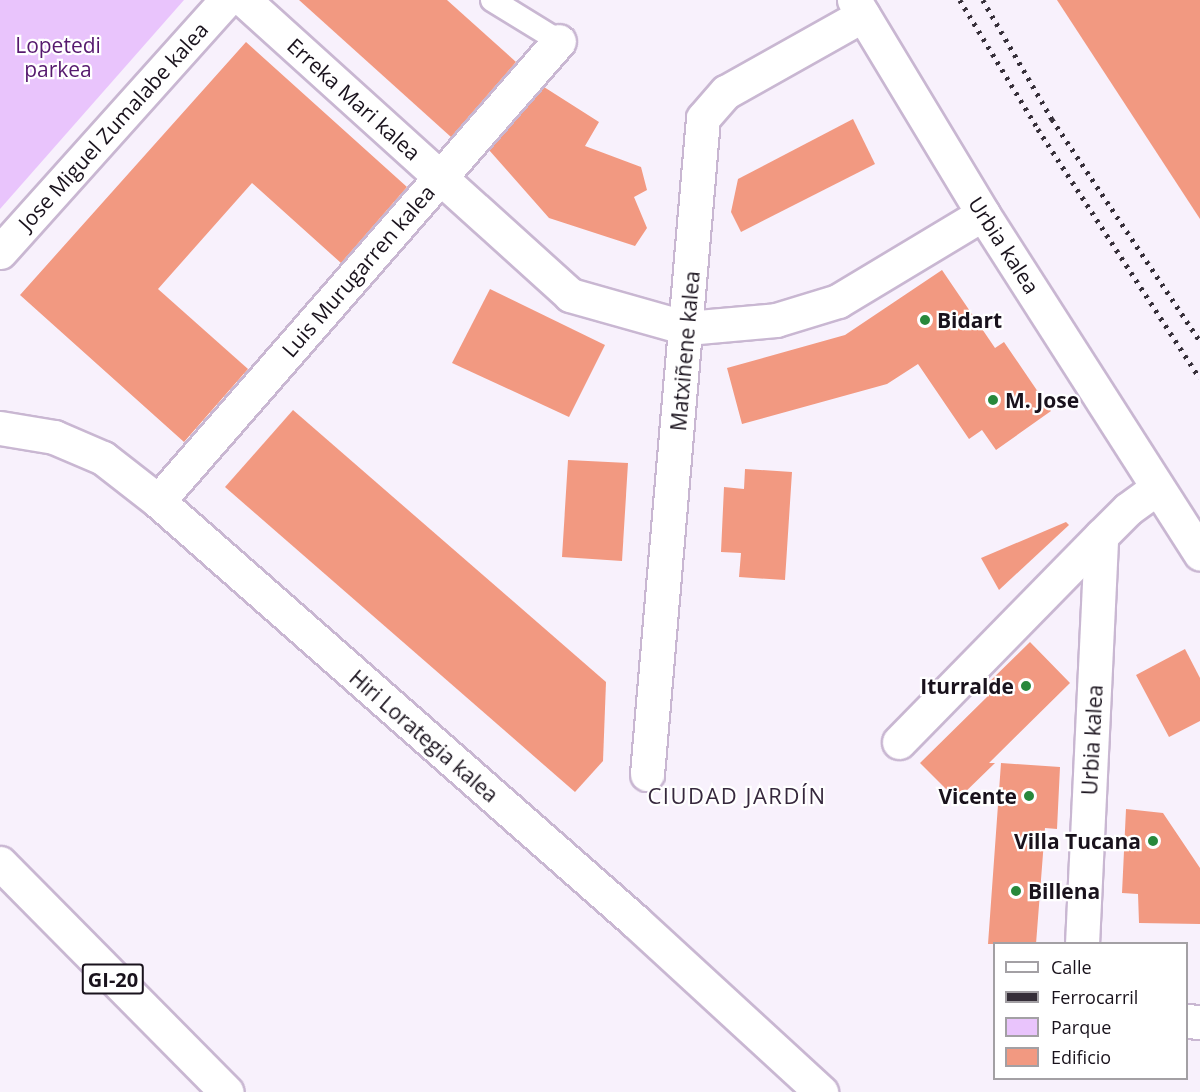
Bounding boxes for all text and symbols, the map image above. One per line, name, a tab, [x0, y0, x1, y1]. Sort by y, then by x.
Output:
street label: Jose Miguel Zumalabe kalea	[13, 17, 213, 235]
park label: Lopetedi parkea	[15, 32, 101, 82]
street label: Erreka Mari kalea	[282, 33, 426, 165]
street label: Luis Murugarren kalea	[276, 180, 440, 362]
street label: Urbia kalea	[963, 192, 1045, 298]
street label: Matxiñene kalea	[665, 270, 705, 432]
place label: Bidart	[937, 307, 1002, 333]
marker: Bidart	[918, 313, 932, 327]
place label: M. Jose	[1005, 387, 1079, 413]
marker: M. Jose	[986, 393, 1000, 407]
street label: Hiri Lorategia kalea	[345, 665, 503, 807]
place label: Iturralde	[920, 673, 1014, 699]
marker: Iturralde	[1019, 679, 1033, 693]
street label: Urbia kalea	[1077, 684, 1107, 796]
district label: CIUDAD JARDÍN	[647, 783, 827, 809]
place label: Vicente	[938, 783, 1017, 809]
marker: Vicente	[1022, 789, 1036, 803]
place label: Villa Tucana	[1014, 828, 1141, 854]
marker: Villa Tucana	[1146, 834, 1160, 848]
place label: Billena	[1028, 878, 1100, 904]
marker: Billena	[1009, 884, 1023, 898]
legend	[993, 942, 1188, 1080]
text: Calle	[1051, 955, 1092, 979]
road number: GI-20	[82, 962, 144, 996]
text: Ferrocarril	[1051, 985, 1138, 1009]
text: Parque	[1051, 1015, 1111, 1039]
text: Edificio	[1051, 1045, 1111, 1069]

